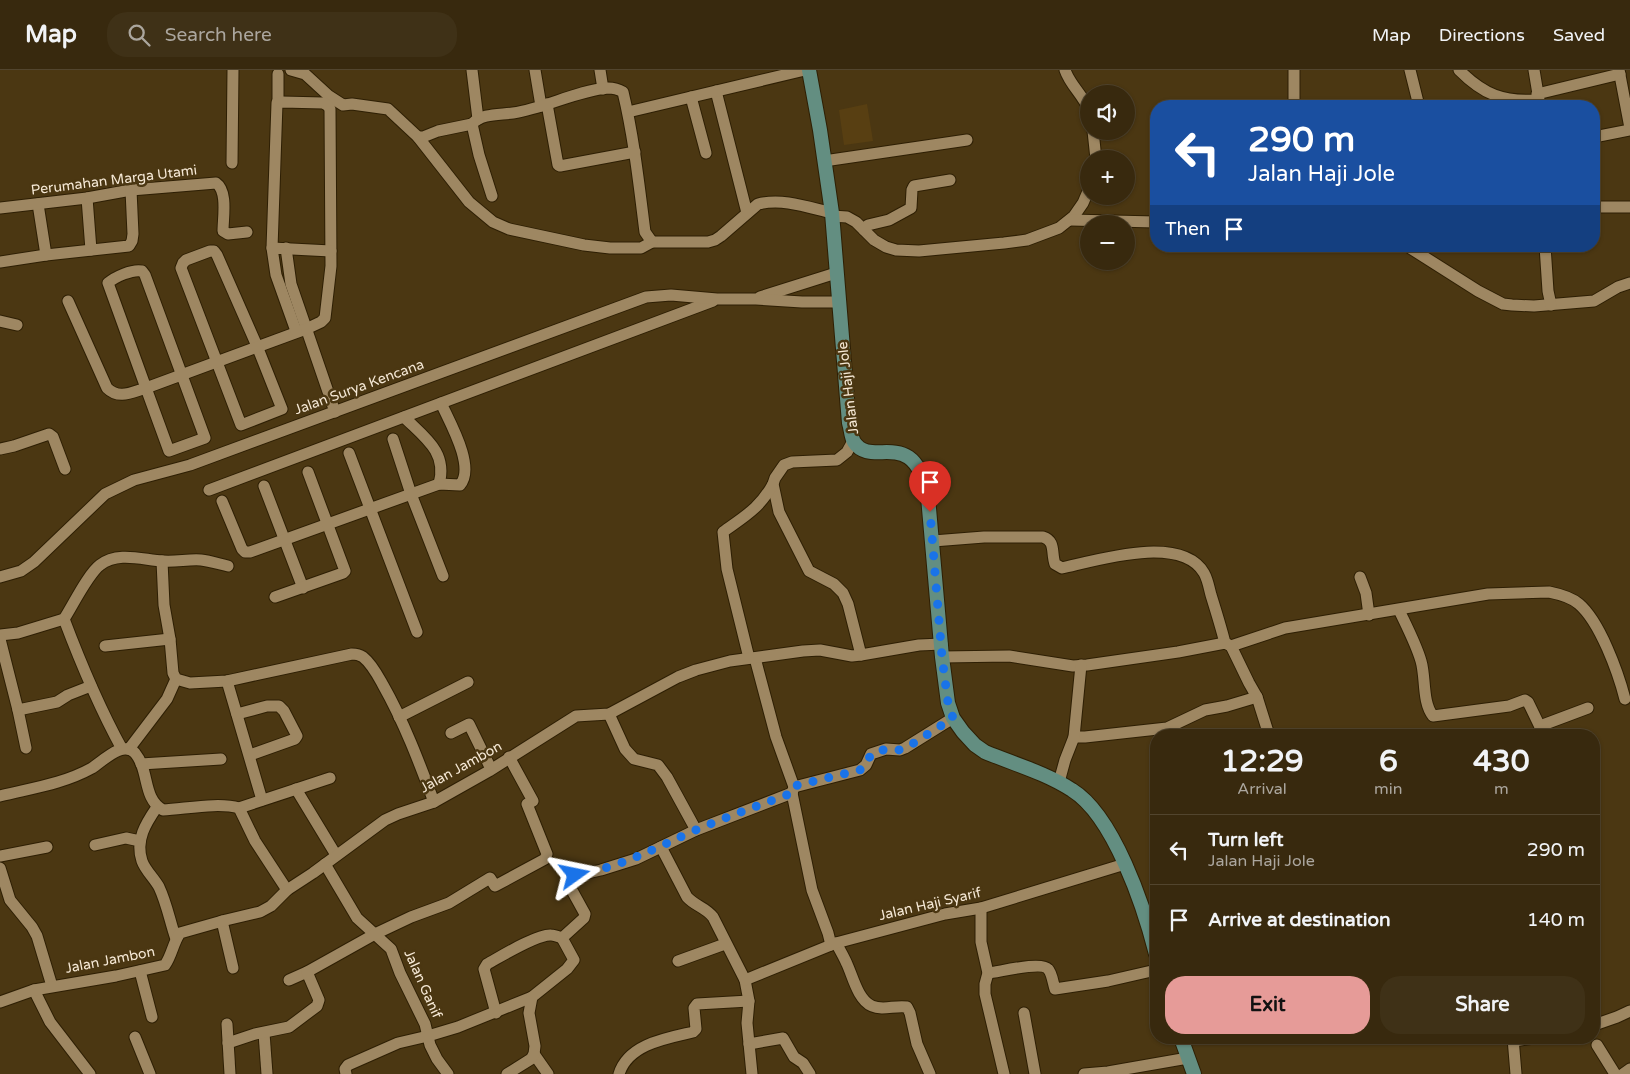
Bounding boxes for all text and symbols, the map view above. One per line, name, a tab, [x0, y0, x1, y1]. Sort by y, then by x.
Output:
search box	[107, 12, 457, 57]
text: Map	[25, 20, 77, 49]
icon: search	[125, 21, 153, 49]
text: Search here	[165, 24, 272, 46]
text: Map	[1372, 24, 1411, 46]
text: Directions	[1439, 24, 1525, 46]
text: Saved	[1553, 24, 1605, 46]
map controls	[1080, 85, 1135, 270]
button: sound	[1080, 85, 1135, 140]
text: 290 m	[1248, 119, 1355, 161]
icon: left	[1165, 120, 1230, 185]
button: +	[1080, 150, 1135, 205]
street label: Perumahan Marga Utami	[30, 161, 198, 199]
text: Jalan Haji Jole	[1248, 161, 1395, 187]
button: −	[1080, 215, 1135, 270]
icon: arrive	[1220, 215, 1248, 243]
text: Then	[1165, 218, 1210, 240]
street label: Jalan Haji Jole	[834, 341, 862, 435]
street label: Jalan Surya Kencana	[292, 356, 426, 418]
pin	[909, 461, 951, 512]
icon: arrive	[916, 468, 944, 496]
street label: Jalan Jambon	[417, 737, 505, 797]
text: 12:29	[1220, 743, 1304, 780]
text: 6	[1379, 743, 1398, 780]
text: 430	[1473, 743, 1530, 780]
text: Arrival	[1237, 779, 1287, 799]
text: min	[1374, 779, 1403, 799]
text: m	[1494, 779, 1509, 799]
text: Turn left	[1208, 829, 1284, 851]
icon: left	[1165, 836, 1193, 864]
text: 290 m	[1527, 839, 1585, 861]
position arrow	[548, 848, 600, 900]
text: Jalan Haji Jole	[1208, 851, 1315, 871]
street label: Jalan Haji Syarif	[877, 884, 984, 924]
icon: arrive	[1165, 906, 1193, 934]
text: Arrive at destination	[1208, 909, 1391, 931]
text: 140 m	[1527, 909, 1585, 931]
street label: Jalan Jambon	[64, 943, 156, 977]
street label: Jalan Ganif	[400, 947, 446, 1022]
button: Exit	[1165, 976, 1370, 1034]
button: Share	[1380, 976, 1585, 1034]

